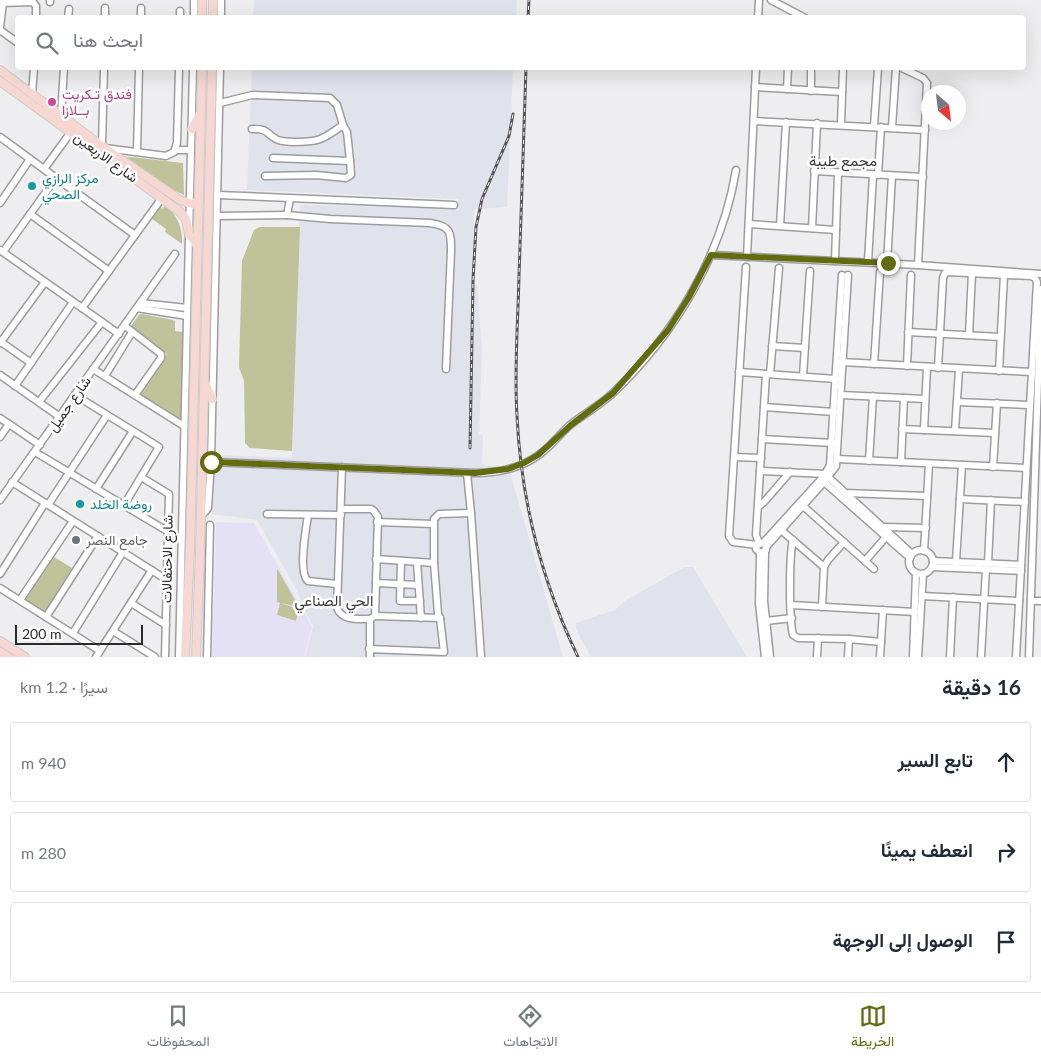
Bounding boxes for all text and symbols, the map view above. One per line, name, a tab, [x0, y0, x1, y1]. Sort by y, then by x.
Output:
search box	[15, 15, 1026, 70]
text: ابحث هنا	[73, 28, 143, 51]
icon: search	[33, 29, 61, 57]
place label: فندق تـكريت بــلازا	[62, 85, 132, 119]
north arrow	[921, 85, 966, 130]
marker: فندق تـكريت بــلازا	[46, 96, 58, 108]
street label: شارع الاربعين	[69, 128, 142, 188]
district label: مجمع طيبة	[809, 151, 877, 172]
place label: مركز الرازي الصحي	[42, 169, 98, 206]
marker: مركز الرازي الصحي	[26, 180, 38, 192]
route end	[877, 252, 900, 275]
street label: شارع جميل	[43, 373, 96, 437]
route start	[200, 451, 223, 474]
place label: روضة الخلد	[90, 495, 152, 513]
marker: روضة الخلد	[74, 498, 86, 510]
street label: شارع الاحتفالات	[157, 515, 179, 603]
place label: جامع النصر	[85, 531, 148, 551]
marker: جامع النصر	[70, 534, 82, 546]
district label: الحي الصناعي	[295, 591, 373, 614]
scale bar	[15, 622, 142, 645]
text: 200 m	[22, 625, 61, 642]
text: 16 دقيقة	[942, 674, 1021, 699]
text: سيرًا · 1.2 km	[20, 677, 108, 696]
text: تابع السير	[898, 748, 973, 771]
icon: ahead	[992, 748, 1020, 776]
text: 940 m	[21, 753, 66, 772]
text: انعطف يمينًا	[881, 838, 973, 861]
icon: right	[992, 838, 1020, 866]
text: 280 m	[21, 843, 66, 862]
text: الوصول إلى الوجهة	[832, 928, 973, 951]
icon: arrive	[992, 928, 1020, 956]
tab: المحفوظات	[147, 1002, 210, 1054]
tab: الاتجاهات	[503, 1002, 558, 1054]
tab: الخريطة	[851, 1002, 894, 1054]

